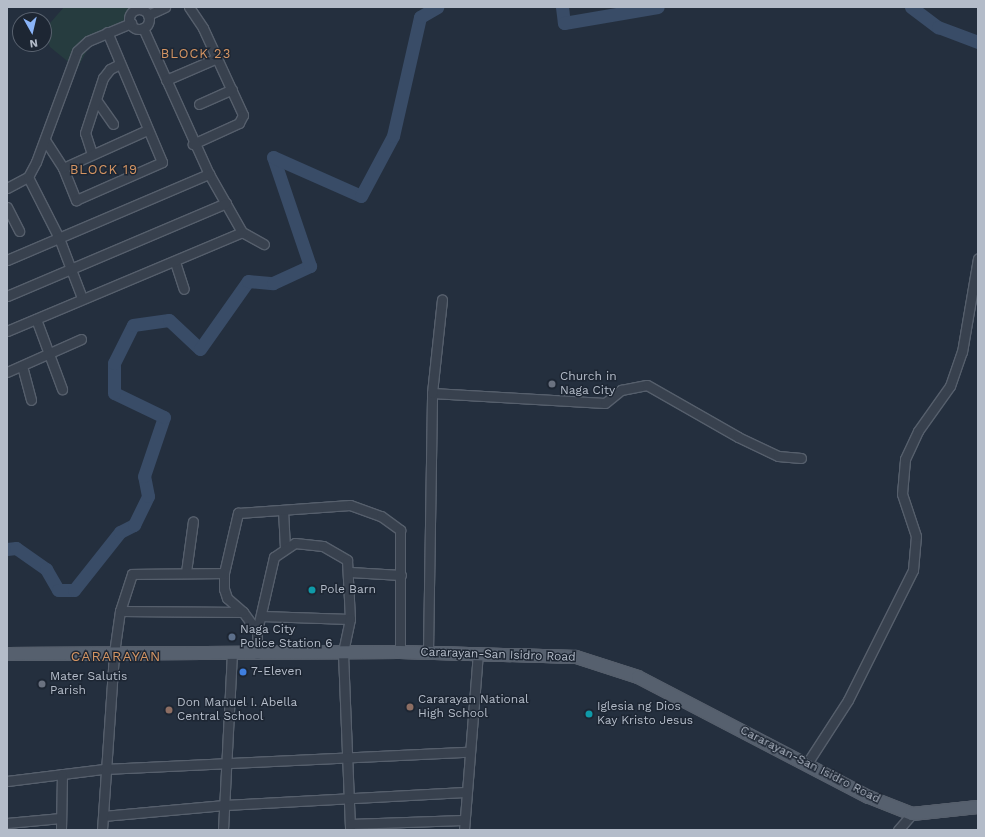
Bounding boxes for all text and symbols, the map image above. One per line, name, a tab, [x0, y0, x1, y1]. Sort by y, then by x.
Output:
north arrow	[12, 12, 52, 52]
text: N	[29, 36, 39, 50]
district label: BLOCK 23	[161, 46, 231, 62]
district label: BLOCK 19	[70, 162, 138, 178]
place label: Church in Naga City	[560, 370, 617, 398]
marker: Church in Naga City	[547, 379, 557, 389]
place label: Pole Barn	[320, 583, 376, 597]
marker: Pole Barn	[307, 585, 317, 595]
place label: Naga City Police Station 6	[240, 623, 333, 651]
marker: Naga City Police Station 6	[227, 632, 237, 642]
street label: Cararayan-San Isidro Road	[420, 645, 576, 665]
district label: CARARAYAN	[71, 648, 161, 664]
place label: 7-Eleven	[251, 665, 302, 679]
marker: 7-Eleven	[238, 667, 248, 677]
place label: Mater Salutis Parish	[50, 670, 128, 698]
marker: Mater Salutis Parish	[37, 679, 47, 689]
place label: Cararayan National High School	[418, 693, 529, 721]
place label: Don Manuel I. Abella Central School	[177, 696, 298, 724]
place label: Iglesia ng Dios Kay Kristo Jesus	[597, 700, 694, 728]
marker: Cararayan National High School	[405, 702, 415, 712]
marker: Don Manuel I. Abella Central School	[164, 705, 174, 715]
marker: Iglesia ng Dios Kay Kristo Jesus	[584, 709, 594, 719]
street label: Cararayan-San Isidro Road	[737, 723, 883, 807]

